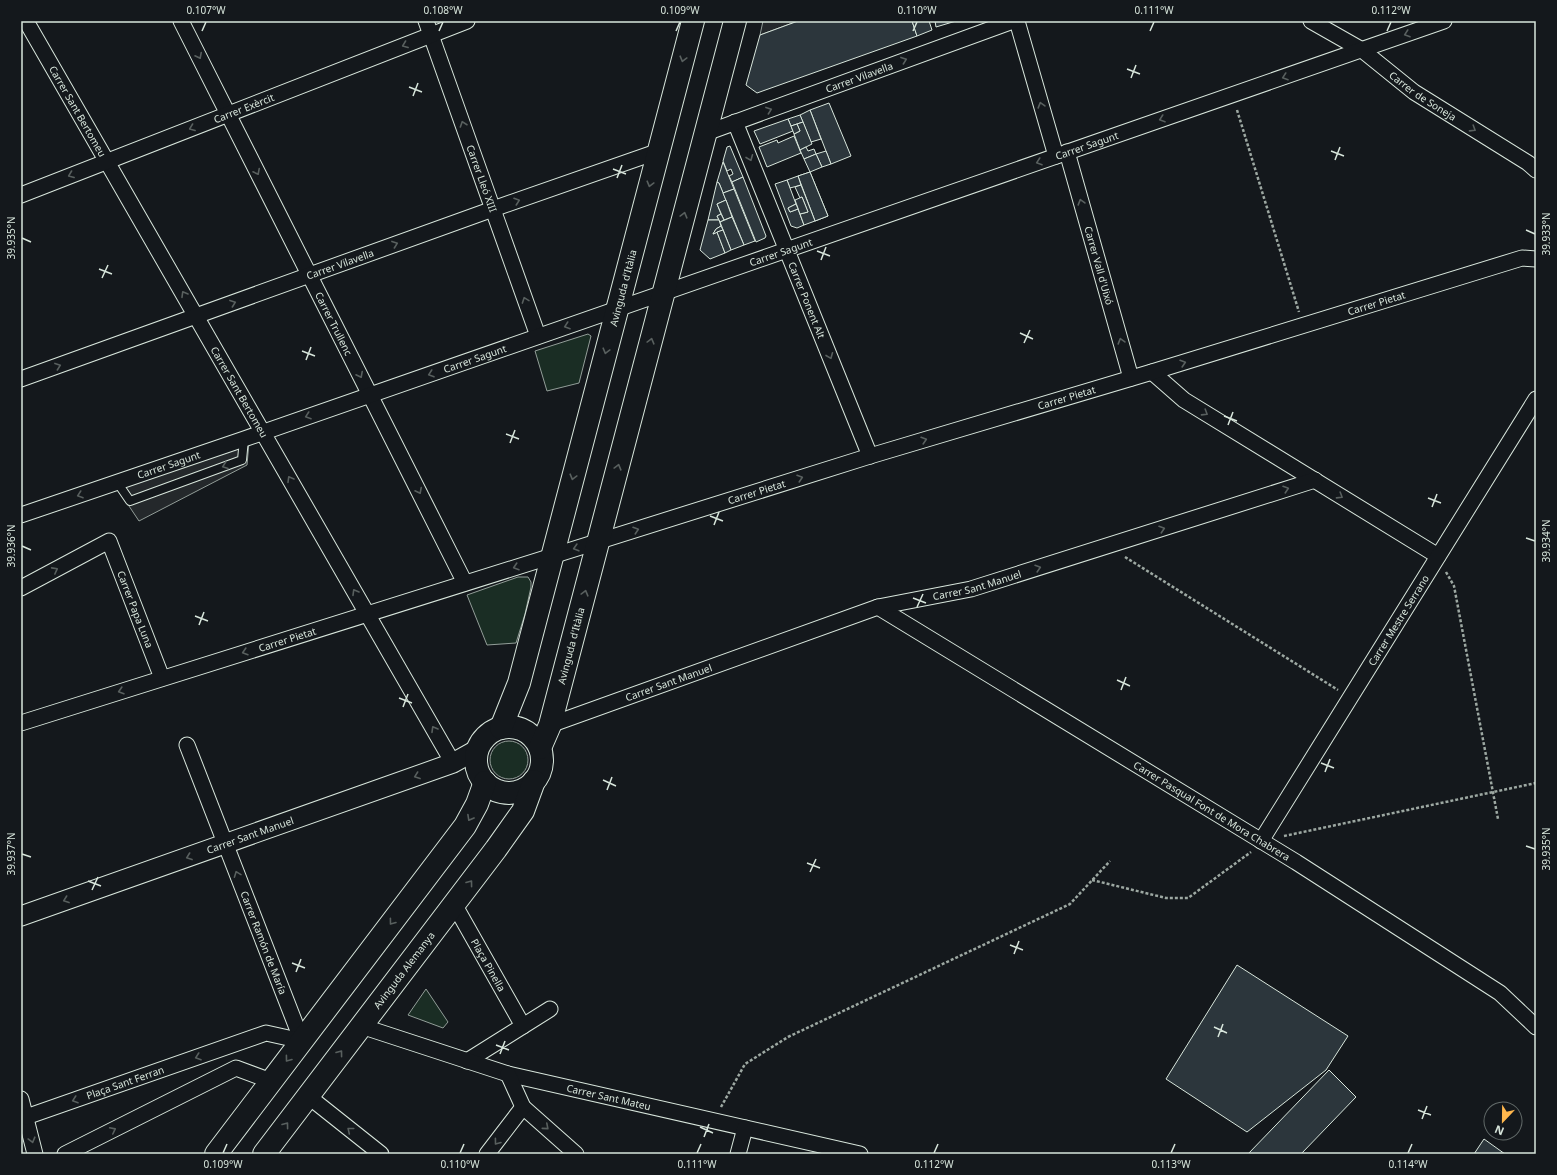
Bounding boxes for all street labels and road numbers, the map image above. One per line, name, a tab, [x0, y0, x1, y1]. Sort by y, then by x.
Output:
street label: Carrer Vilavella	[823, 58, 895, 96]
street label: Carrer Sant Bertomeu	[46, 63, 110, 159]
street label: Carrer de Soneja	[1386, 68, 1459, 124]
street label: Carrer Exèrcit	[211, 90, 276, 126]
street label: Carrer Sagunt	[1053, 128, 1120, 163]
street label: Carrer Lleó XIII	[464, 143, 500, 214]
street label: Carrer Vall d'Uixó	[1081, 225, 1117, 306]
street label: Carrer Sagunt	[747, 234, 814, 269]
street label: Carrer Vilavella	[304, 246, 376, 283]
street label: Avinguda d'Itàlia	[606, 248, 640, 328]
street label: Carrer Ponent Alt	[785, 260, 829, 341]
street label: Carrer Pietat	[1346, 287, 1407, 318]
street label: Carrer Trullenc	[312, 289, 356, 358]
street label: Carrer Sagunt	[441, 341, 508, 376]
street label: Carrer Sant Bertomeu	[208, 344, 271, 440]
street label: Carrer Pietat	[1036, 382, 1097, 413]
street label: Carrer Sagunt	[135, 447, 202, 482]
street label: Carrer Pietat	[726, 476, 787, 507]
street label: Carrer Sant Manuel	[931, 567, 1023, 603]
street label: Carrer Papa Luna	[114, 569, 157, 650]
street label: Carrer Mestre Serrano	[1365, 572, 1432, 668]
street label: Avinguda d'Itàlia	[554, 606, 588, 686]
street label: Carrer Pietat	[257, 624, 318, 655]
street label: Carrer Sant Manuel	[623, 660, 714, 704]
street label: Carrer Pasqual Font de Mora Chabrera	[1131, 758, 1293, 864]
street label: Carrer Sant Manuel	[205, 813, 295, 857]
street label: Carrer Ramón de María	[237, 889, 290, 996]
street label: Avinguda Alemanya	[370, 929, 438, 1012]
street label: Plaça Pinella	[468, 936, 509, 994]
street label: Plaça Sant Ferran	[84, 1062, 166, 1102]
street label: Carrer Sant Mateu	[565, 1081, 652, 1113]

